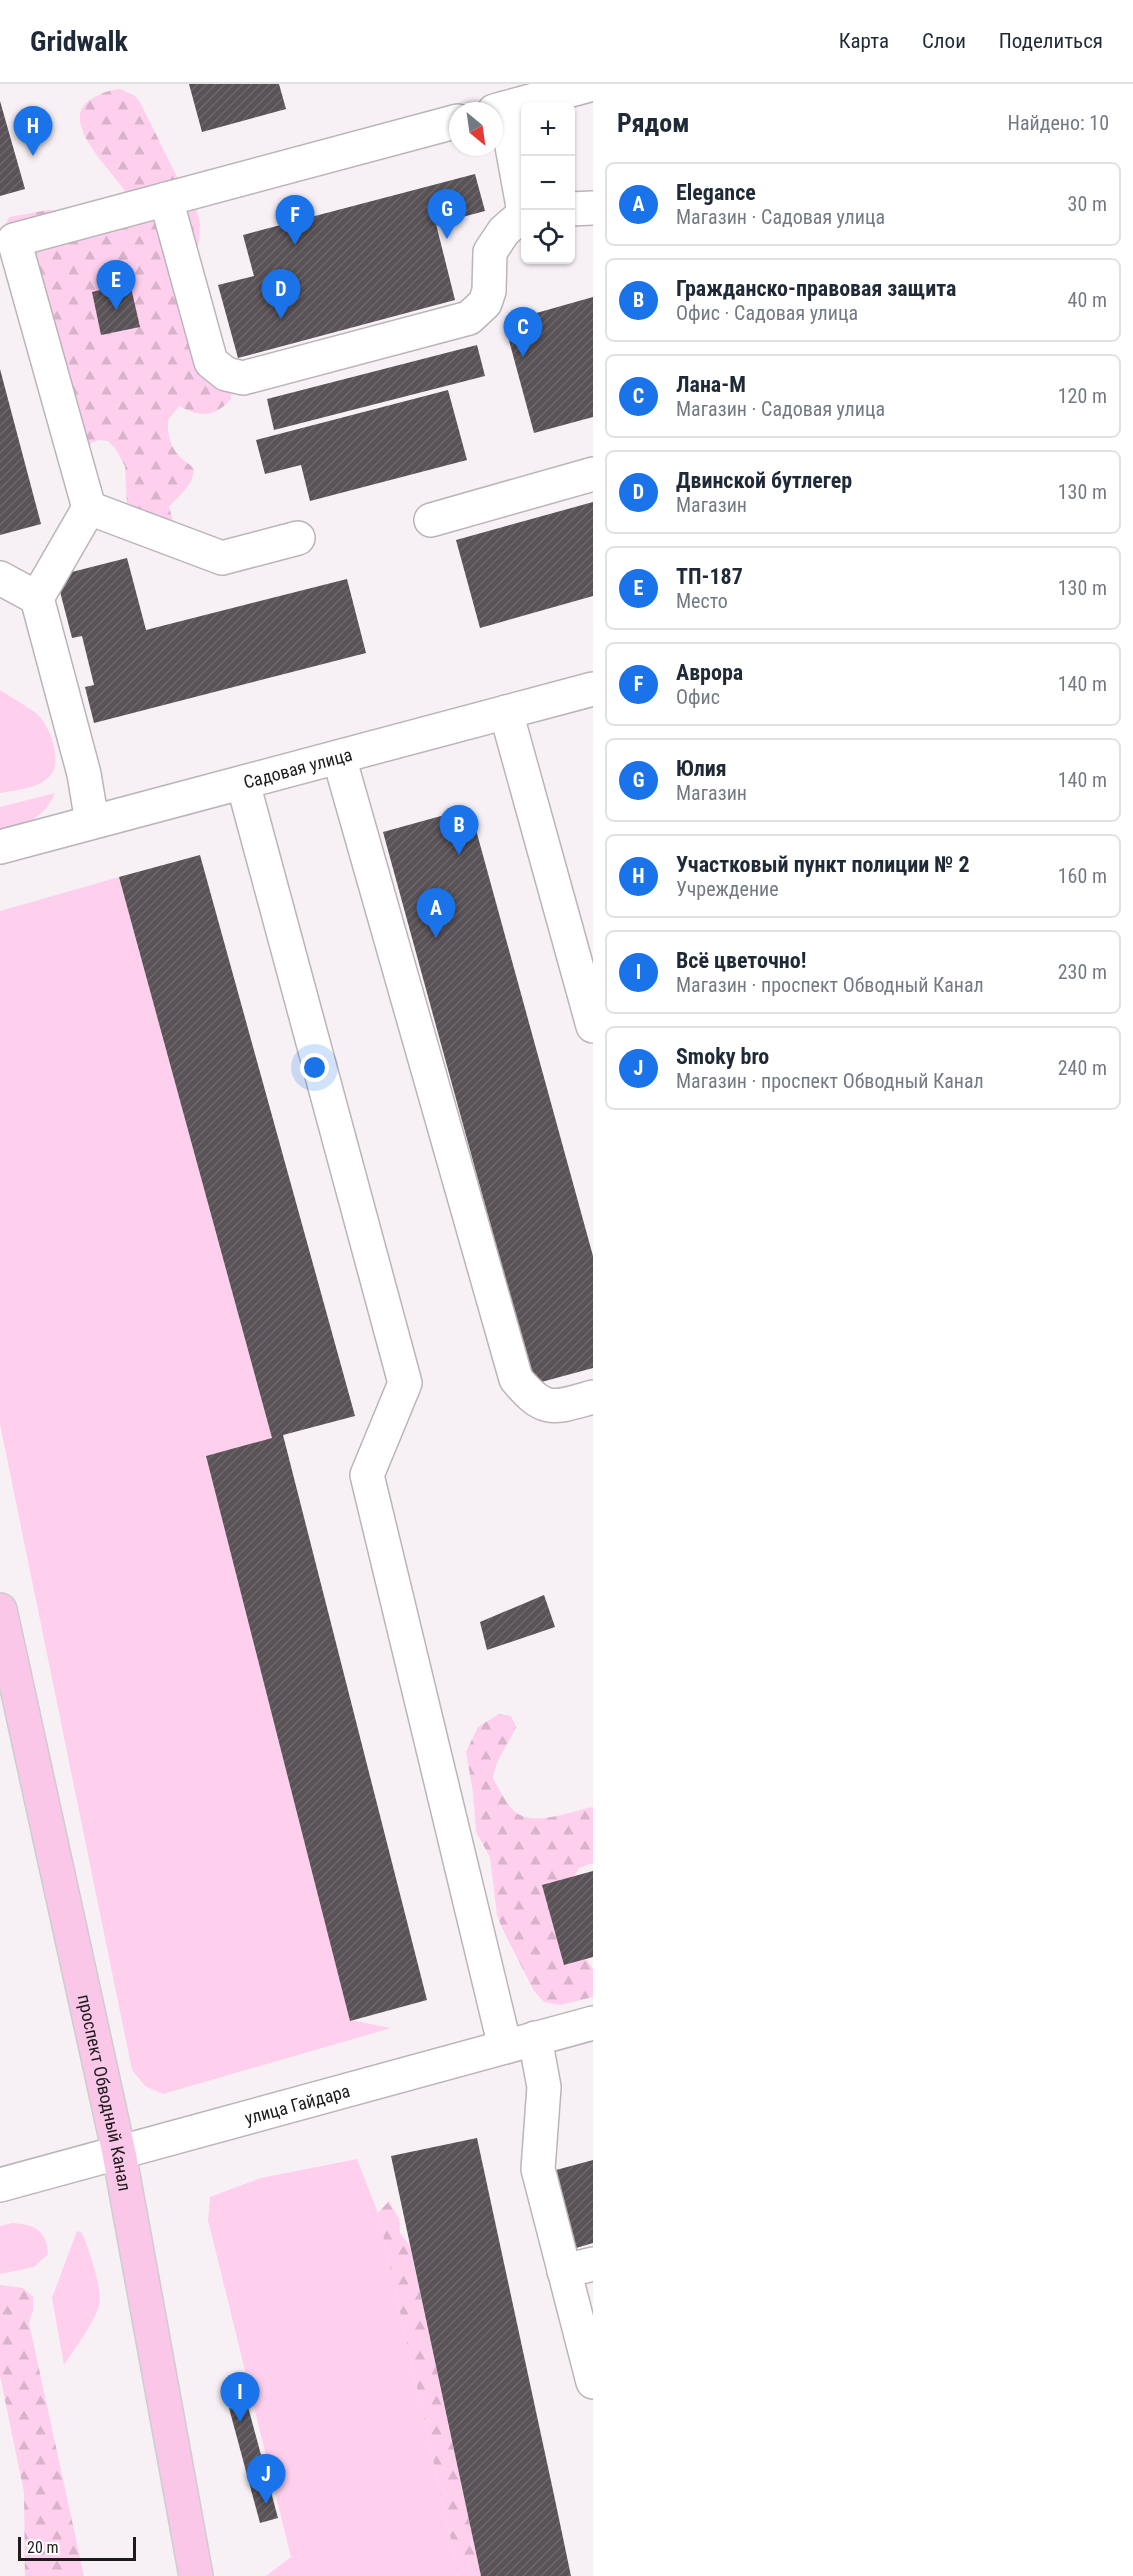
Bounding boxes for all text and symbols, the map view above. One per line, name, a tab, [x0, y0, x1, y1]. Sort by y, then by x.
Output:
text: Gridwalk	[30, 25, 128, 58]
text: Карта	[839, 29, 889, 53]
text: Слои	[922, 29, 966, 53]
text: Поделиться	[999, 29, 1103, 53]
north arrow	[449, 102, 503, 156]
map controls	[521, 102, 575, 264]
button: +	[521, 102, 575, 156]
pin: H	[14, 106, 52, 156]
text: Рядом	[617, 108, 689, 138]
text: Найдено: 10	[1008, 111, 1109, 135]
button: −	[521, 156, 575, 210]
text: Elegance	[676, 180, 756, 205]
pin: G	[428, 190, 466, 239]
text: A	[633, 192, 644, 216]
text: 30 m	[1068, 192, 1107, 216]
pin: F	[276, 196, 314, 245]
text: Магазин · Садовая улица	[676, 205, 885, 229]
button: locate	[521, 210, 575, 264]
pin: E	[96, 260, 136, 310]
pin: D	[262, 270, 300, 319]
text: Гражданско-правовая защита	[676, 276, 956, 301]
text: B	[633, 288, 644, 312]
text: 40 m	[1068, 288, 1107, 312]
text: Офис · Садовая улица	[676, 301, 858, 325]
pin: C	[504, 308, 542, 357]
text: Лана-М	[676, 372, 746, 397]
text: C	[633, 384, 644, 408]
text: 120 m	[1058, 384, 1107, 408]
text: Магазин · Садовая улица	[676, 397, 885, 421]
text: Двинской бутлегер	[676, 468, 852, 493]
text: D	[633, 480, 644, 504]
text: 130 m	[1058, 480, 1107, 504]
text: Магазин	[676, 493, 747, 517]
text: ТП-187	[676, 564, 743, 589]
text: E	[634, 576, 643, 600]
text: 130 m	[1058, 576, 1107, 600]
text: Место	[676, 589, 728, 613]
text: Аврора	[676, 660, 743, 685]
text: F	[634, 672, 643, 696]
text: 140 m	[1058, 672, 1107, 696]
text: Офис	[676, 685, 720, 709]
street label: Садовая улица	[241, 743, 354, 792]
text: Юлия	[676, 756, 727, 781]
text: G	[633, 768, 644, 792]
text: 140 m	[1058, 768, 1107, 792]
text: Магазин	[676, 781, 747, 805]
pin: B	[440, 806, 478, 855]
text: Участковый пункт полиции № 2	[676, 852, 970, 877]
text: H	[632, 864, 645, 888]
text: 160 m	[1058, 864, 1107, 888]
text: Учреждение	[676, 877, 779, 901]
pin: A	[416, 888, 456, 938]
text: Всё цветочно!	[676, 948, 806, 973]
text: I	[636, 960, 641, 984]
text: 230 m	[1058, 960, 1107, 984]
text: Магазин · проспект Обводный Канал	[676, 973, 984, 997]
text: Smoky bro	[676, 1044, 769, 1069]
your location	[300, 1053, 329, 1082]
text: J	[634, 1056, 643, 1080]
text: 240 m	[1058, 1056, 1107, 1080]
text: Магазин · проспект Обводный Канал	[676, 1069, 984, 1093]
street label: проспект Обводный Канал	[74, 1992, 136, 2193]
street label: улица Гайдара	[242, 2079, 352, 2128]
pin: I	[220, 2372, 260, 2422]
pin: J	[246, 2454, 286, 2504]
scale bar	[18, 2534, 136, 2562]
text: 20 m	[27, 2538, 59, 2557]

